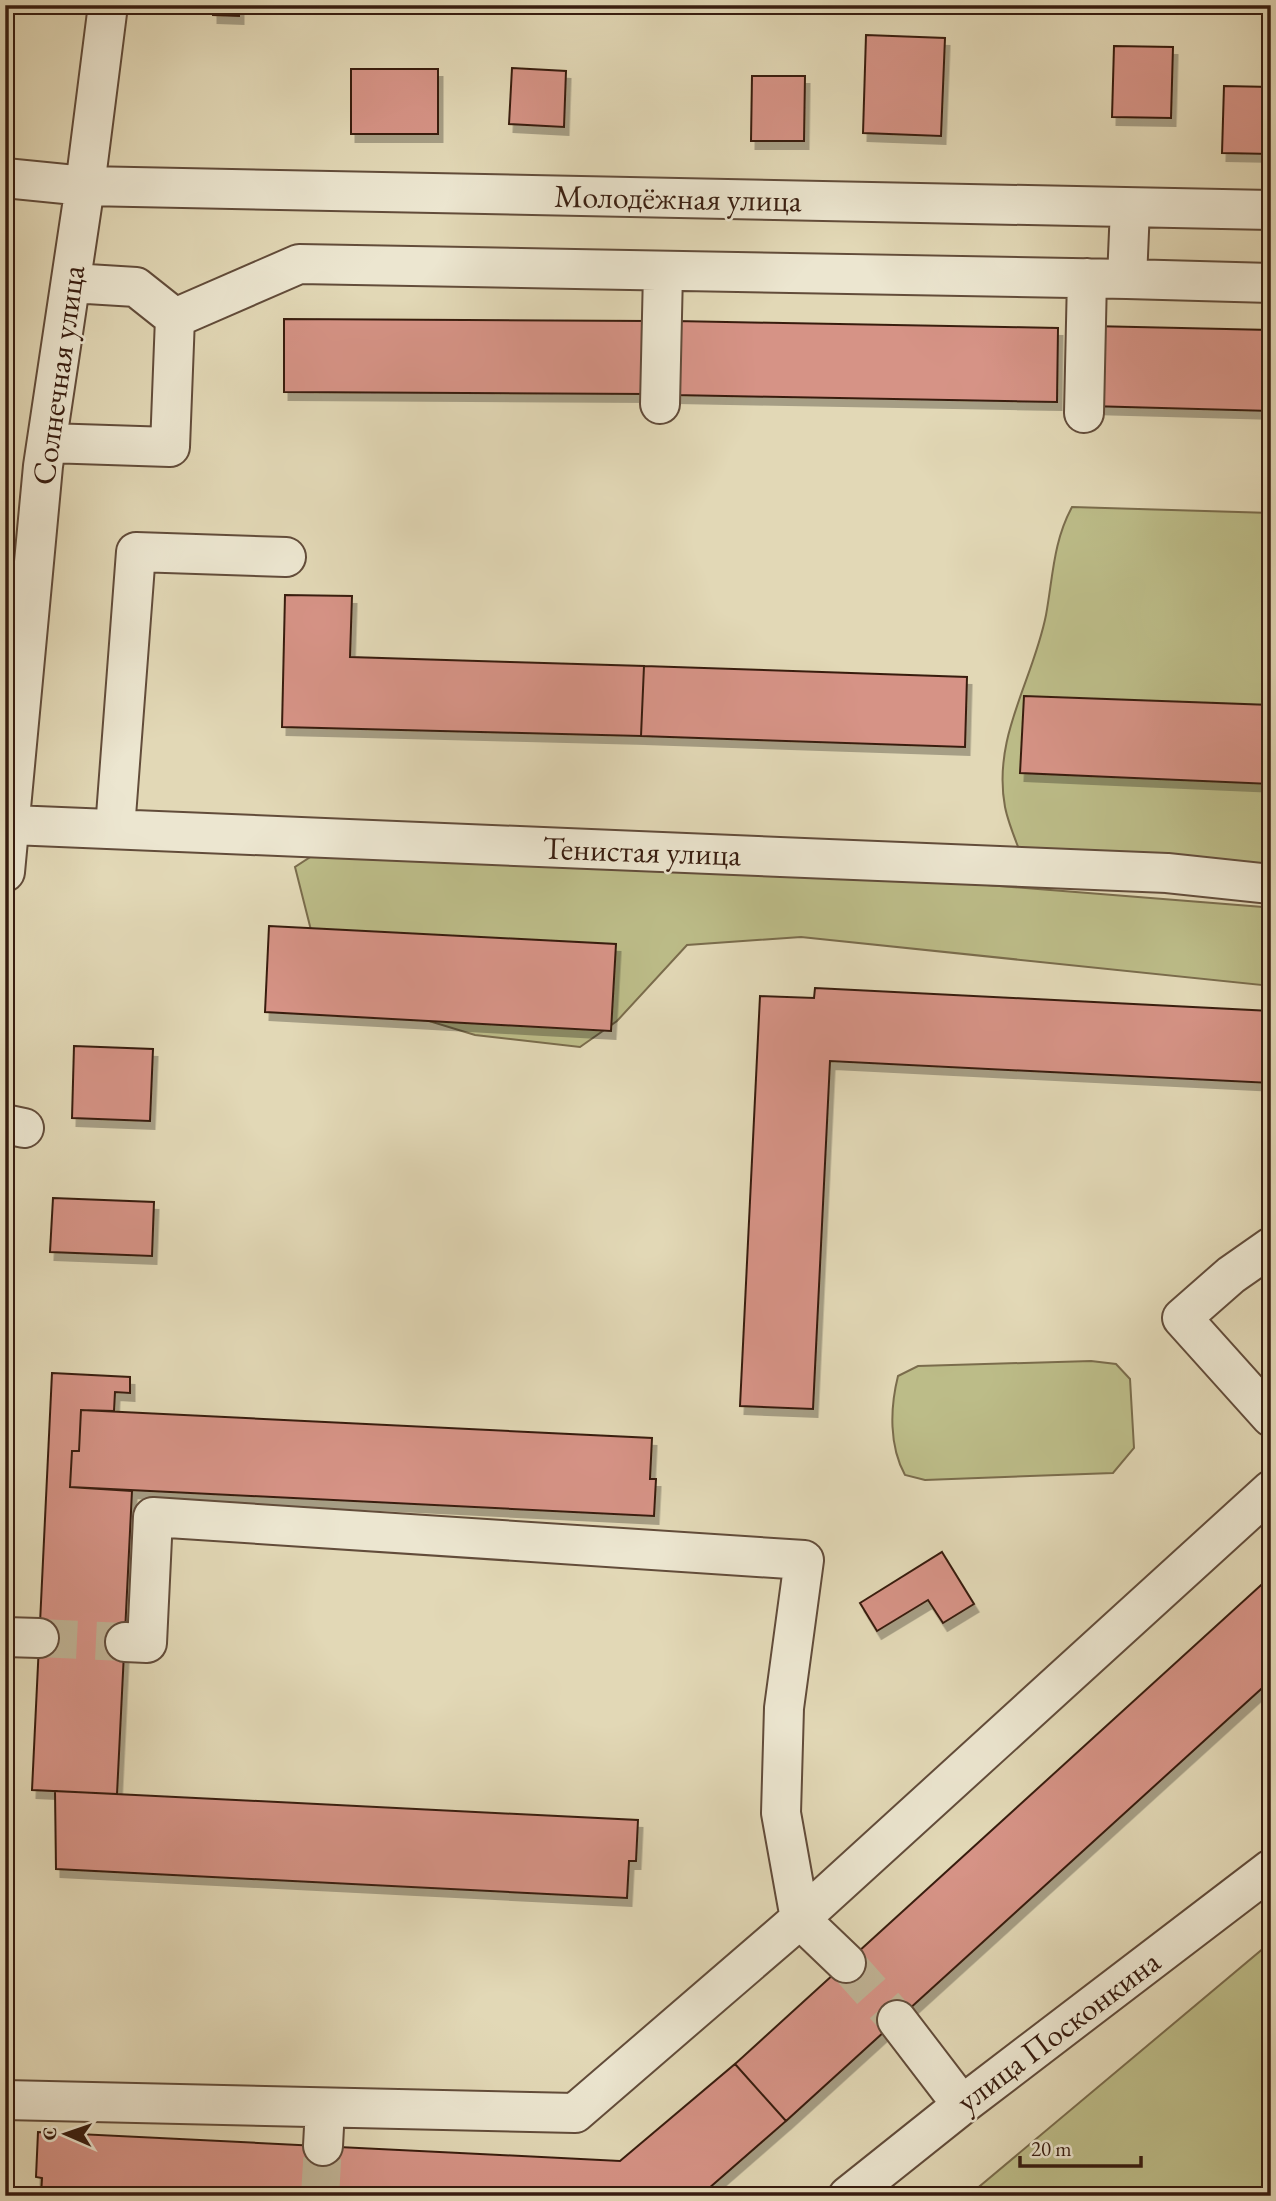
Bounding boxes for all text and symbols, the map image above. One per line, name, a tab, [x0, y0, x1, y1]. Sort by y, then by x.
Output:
street label: Молодёжная улица	[554, 175, 802, 221]
street label: Солнечная улица	[22, 262, 94, 488]
street label: Тенистая улица	[542, 827, 742, 875]
street label: улица Посконкина	[948, 1940, 1169, 2121]
north arrow	[32, 2100, 102, 2170]
scale bar	[1020, 2124, 1141, 2168]
text: С	[37, 2126, 62, 2141]
text: 20 m	[1031, 2135, 1072, 2162]

